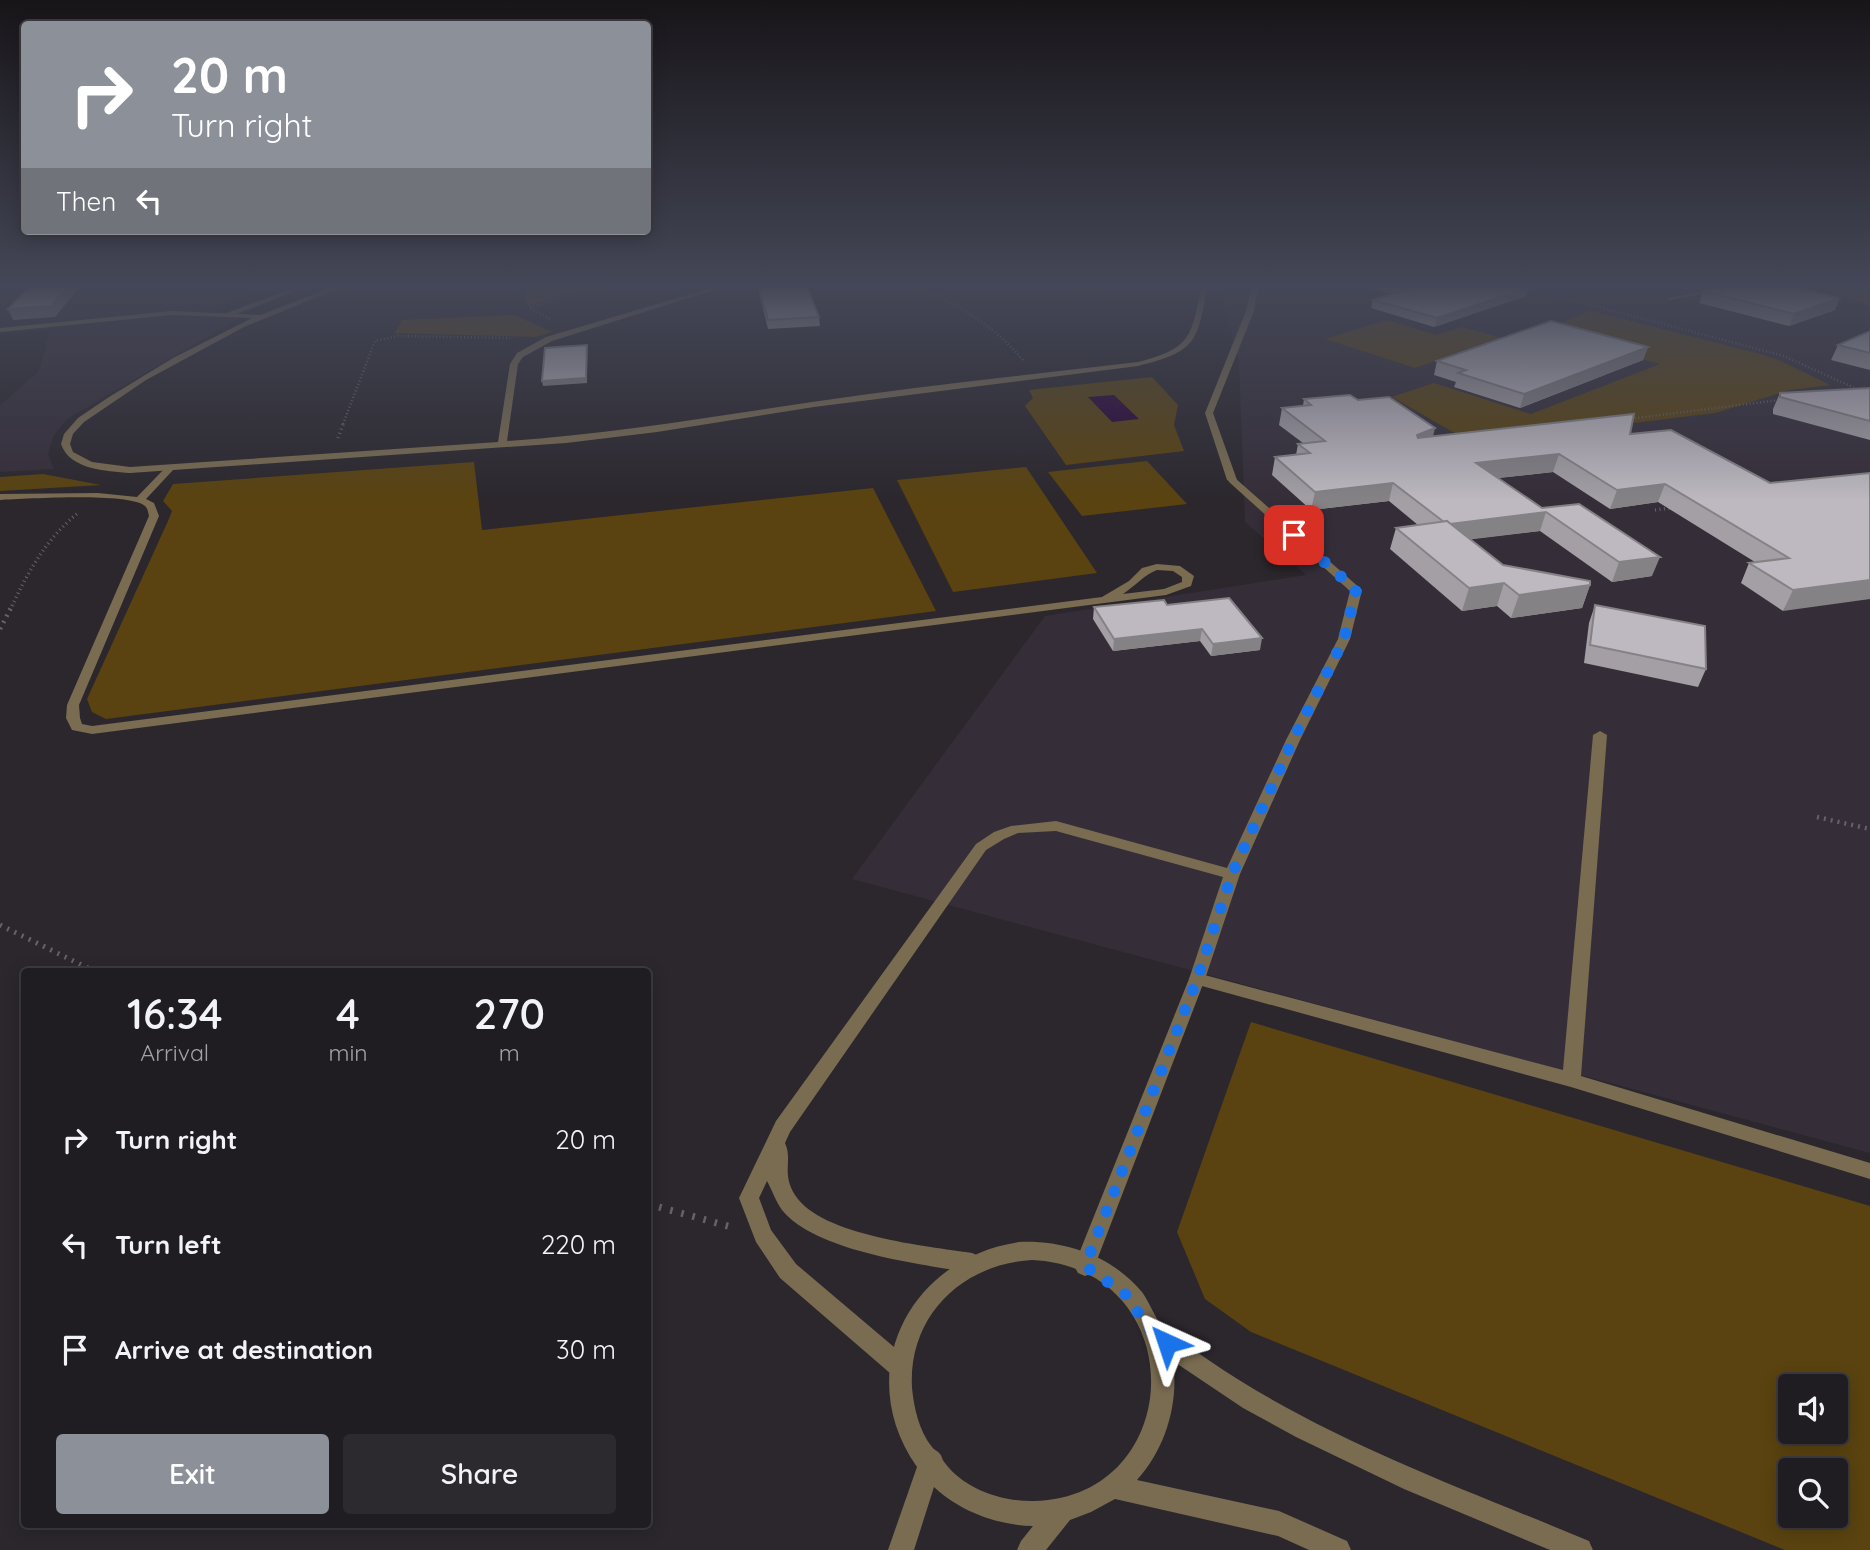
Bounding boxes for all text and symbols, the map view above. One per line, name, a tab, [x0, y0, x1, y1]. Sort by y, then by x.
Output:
text: 20 m	[171, 44, 288, 105]
icon: right	[56, 49, 147, 140]
text: Turn right	[171, 105, 312, 145]
icon: left	[130, 182, 168, 220]
text: Then	[56, 185, 116, 218]
pin	[1264, 505, 1324, 565]
icon: arrive	[1275, 516, 1313, 554]
text: 16:34	[127, 987, 223, 1040]
text: 4	[336, 987, 360, 1040]
text: 270	[474, 987, 545, 1040]
text: Arrival	[140, 1038, 209, 1067]
text: min	[328, 1038, 368, 1067]
text: m	[499, 1038, 520, 1067]
icon: right	[56, 1121, 94, 1159]
text: Turn right	[115, 1123, 237, 1156]
text: 20 m	[555, 1123, 616, 1156]
icon: left	[56, 1226, 94, 1264]
text: Turn left	[115, 1228, 222, 1261]
text: 220 m	[541, 1228, 616, 1261]
position arrow	[1130, 1306, 1204, 1380]
icon: arrive	[56, 1331, 94, 1369]
text: Arrive at destination	[115, 1333, 373, 1366]
text: 30 m	[556, 1333, 616, 1366]
map controls	[1778, 1374, 1848, 1528]
button: sound	[1778, 1374, 1848, 1444]
button: Exit	[56, 1434, 329, 1514]
button: Share	[343, 1434, 616, 1514]
button: search	[1778, 1458, 1848, 1528]

